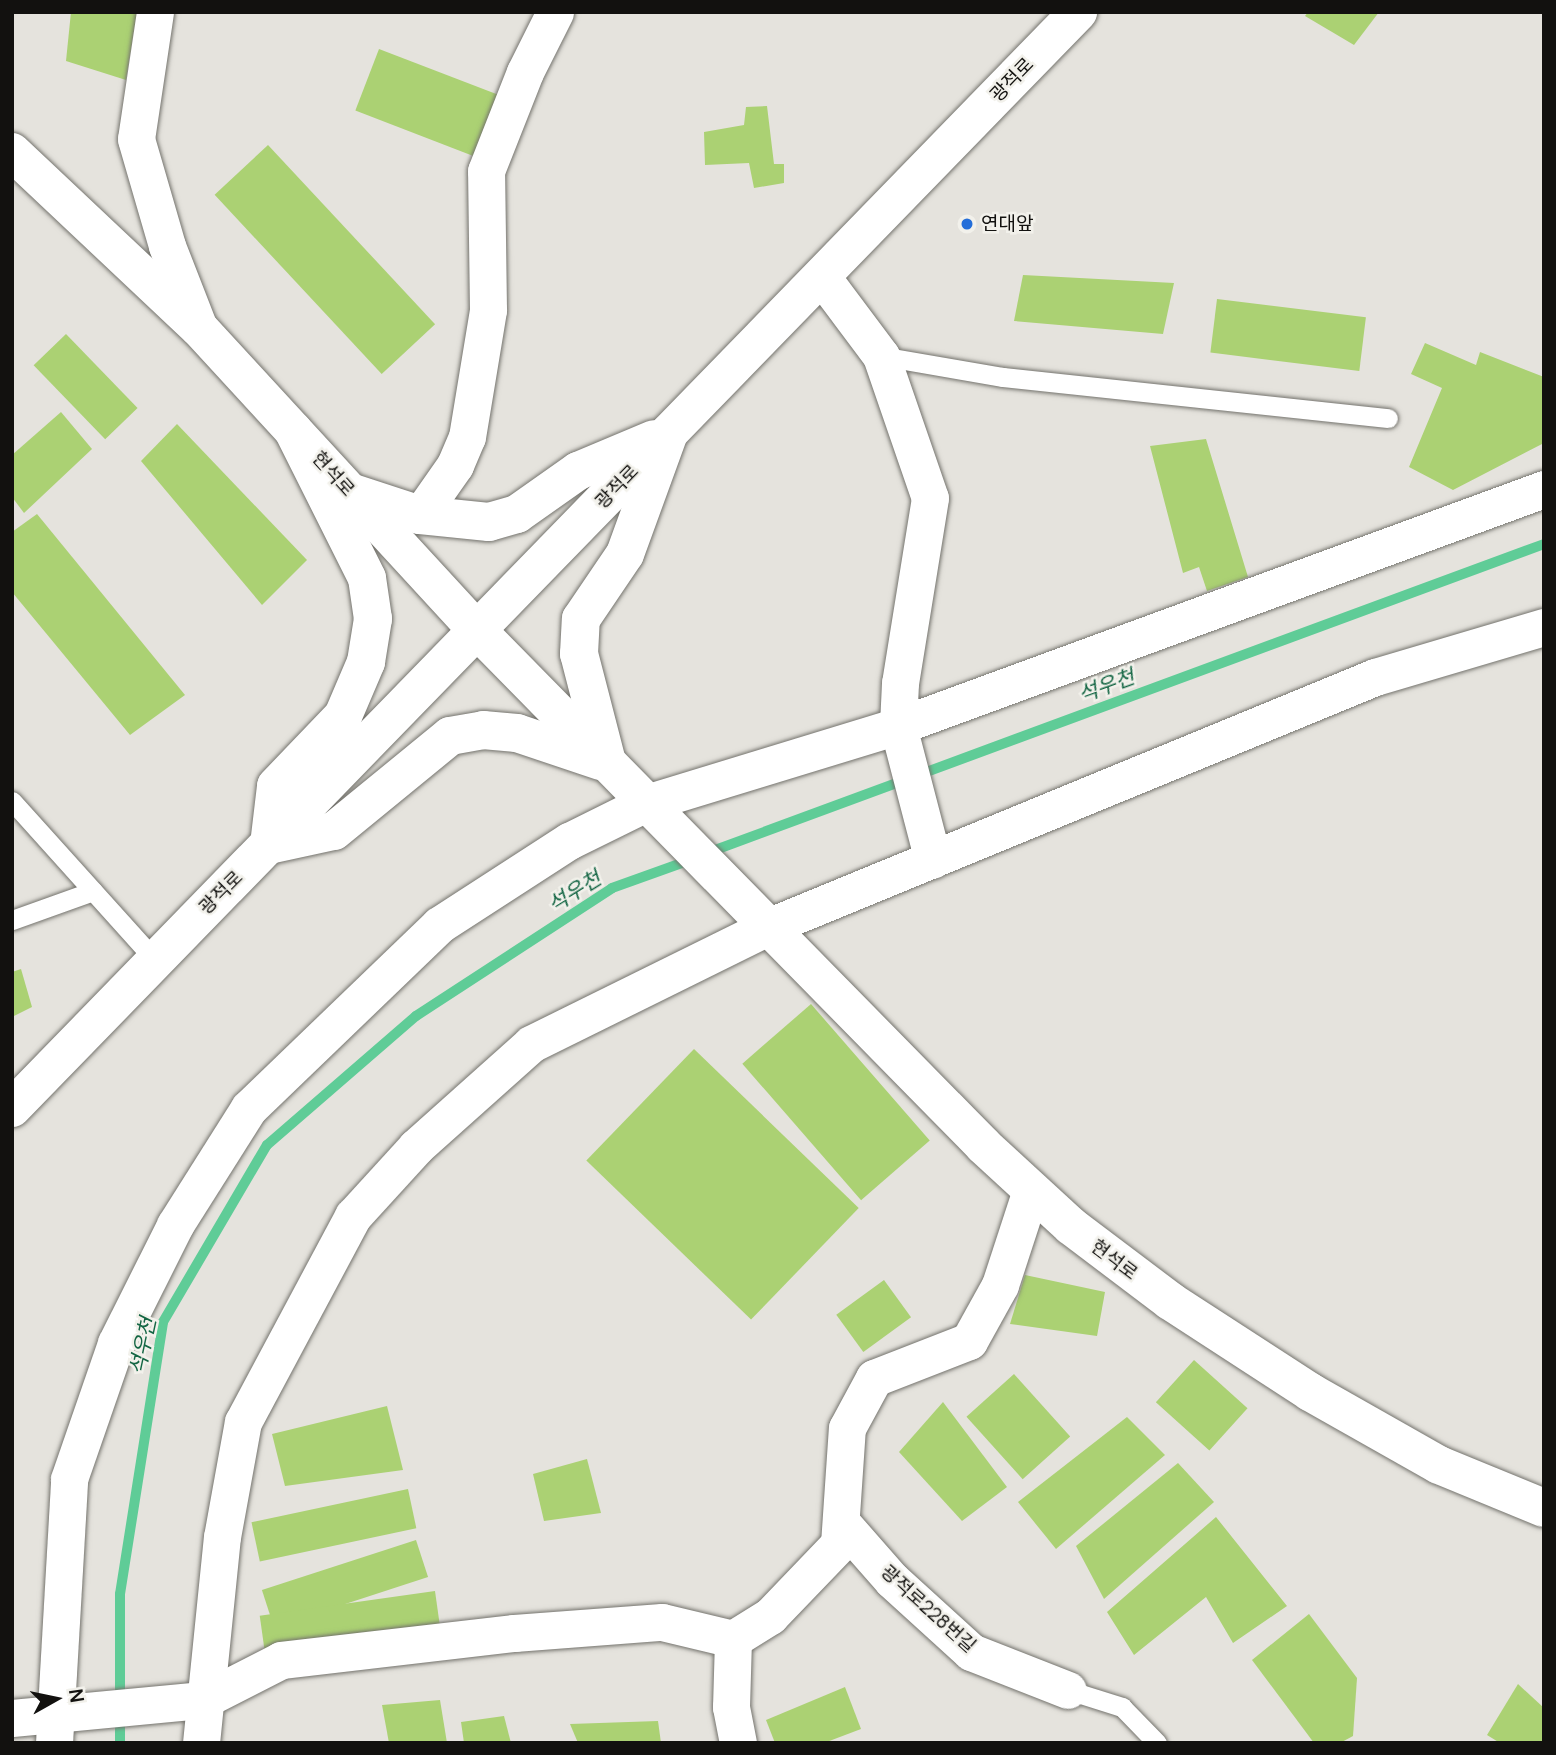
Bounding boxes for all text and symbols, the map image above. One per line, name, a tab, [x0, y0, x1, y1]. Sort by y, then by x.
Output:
street label: 광적로	[986, 53, 1038, 107]
place label: 연대앞	[981, 213, 1033, 235]
marker: 연대앞	[959, 216, 975, 232]
street label: 현석로	[307, 447, 359, 501]
street label: 광적로	[591, 460, 643, 514]
water label: 석우천	[1074, 663, 1138, 707]
water label: 석우천	[543, 865, 605, 917]
street label: 광적로	[194, 866, 248, 920]
street label: 현석로	[1086, 1235, 1142, 1285]
water label: 석우천	[124, 1315, 160, 1377]
street label: 광적로228번길	[876, 1560, 980, 1658]
north arrow	[21, 1664, 91, 1734]
text: N	[63, 1687, 91, 1704]

